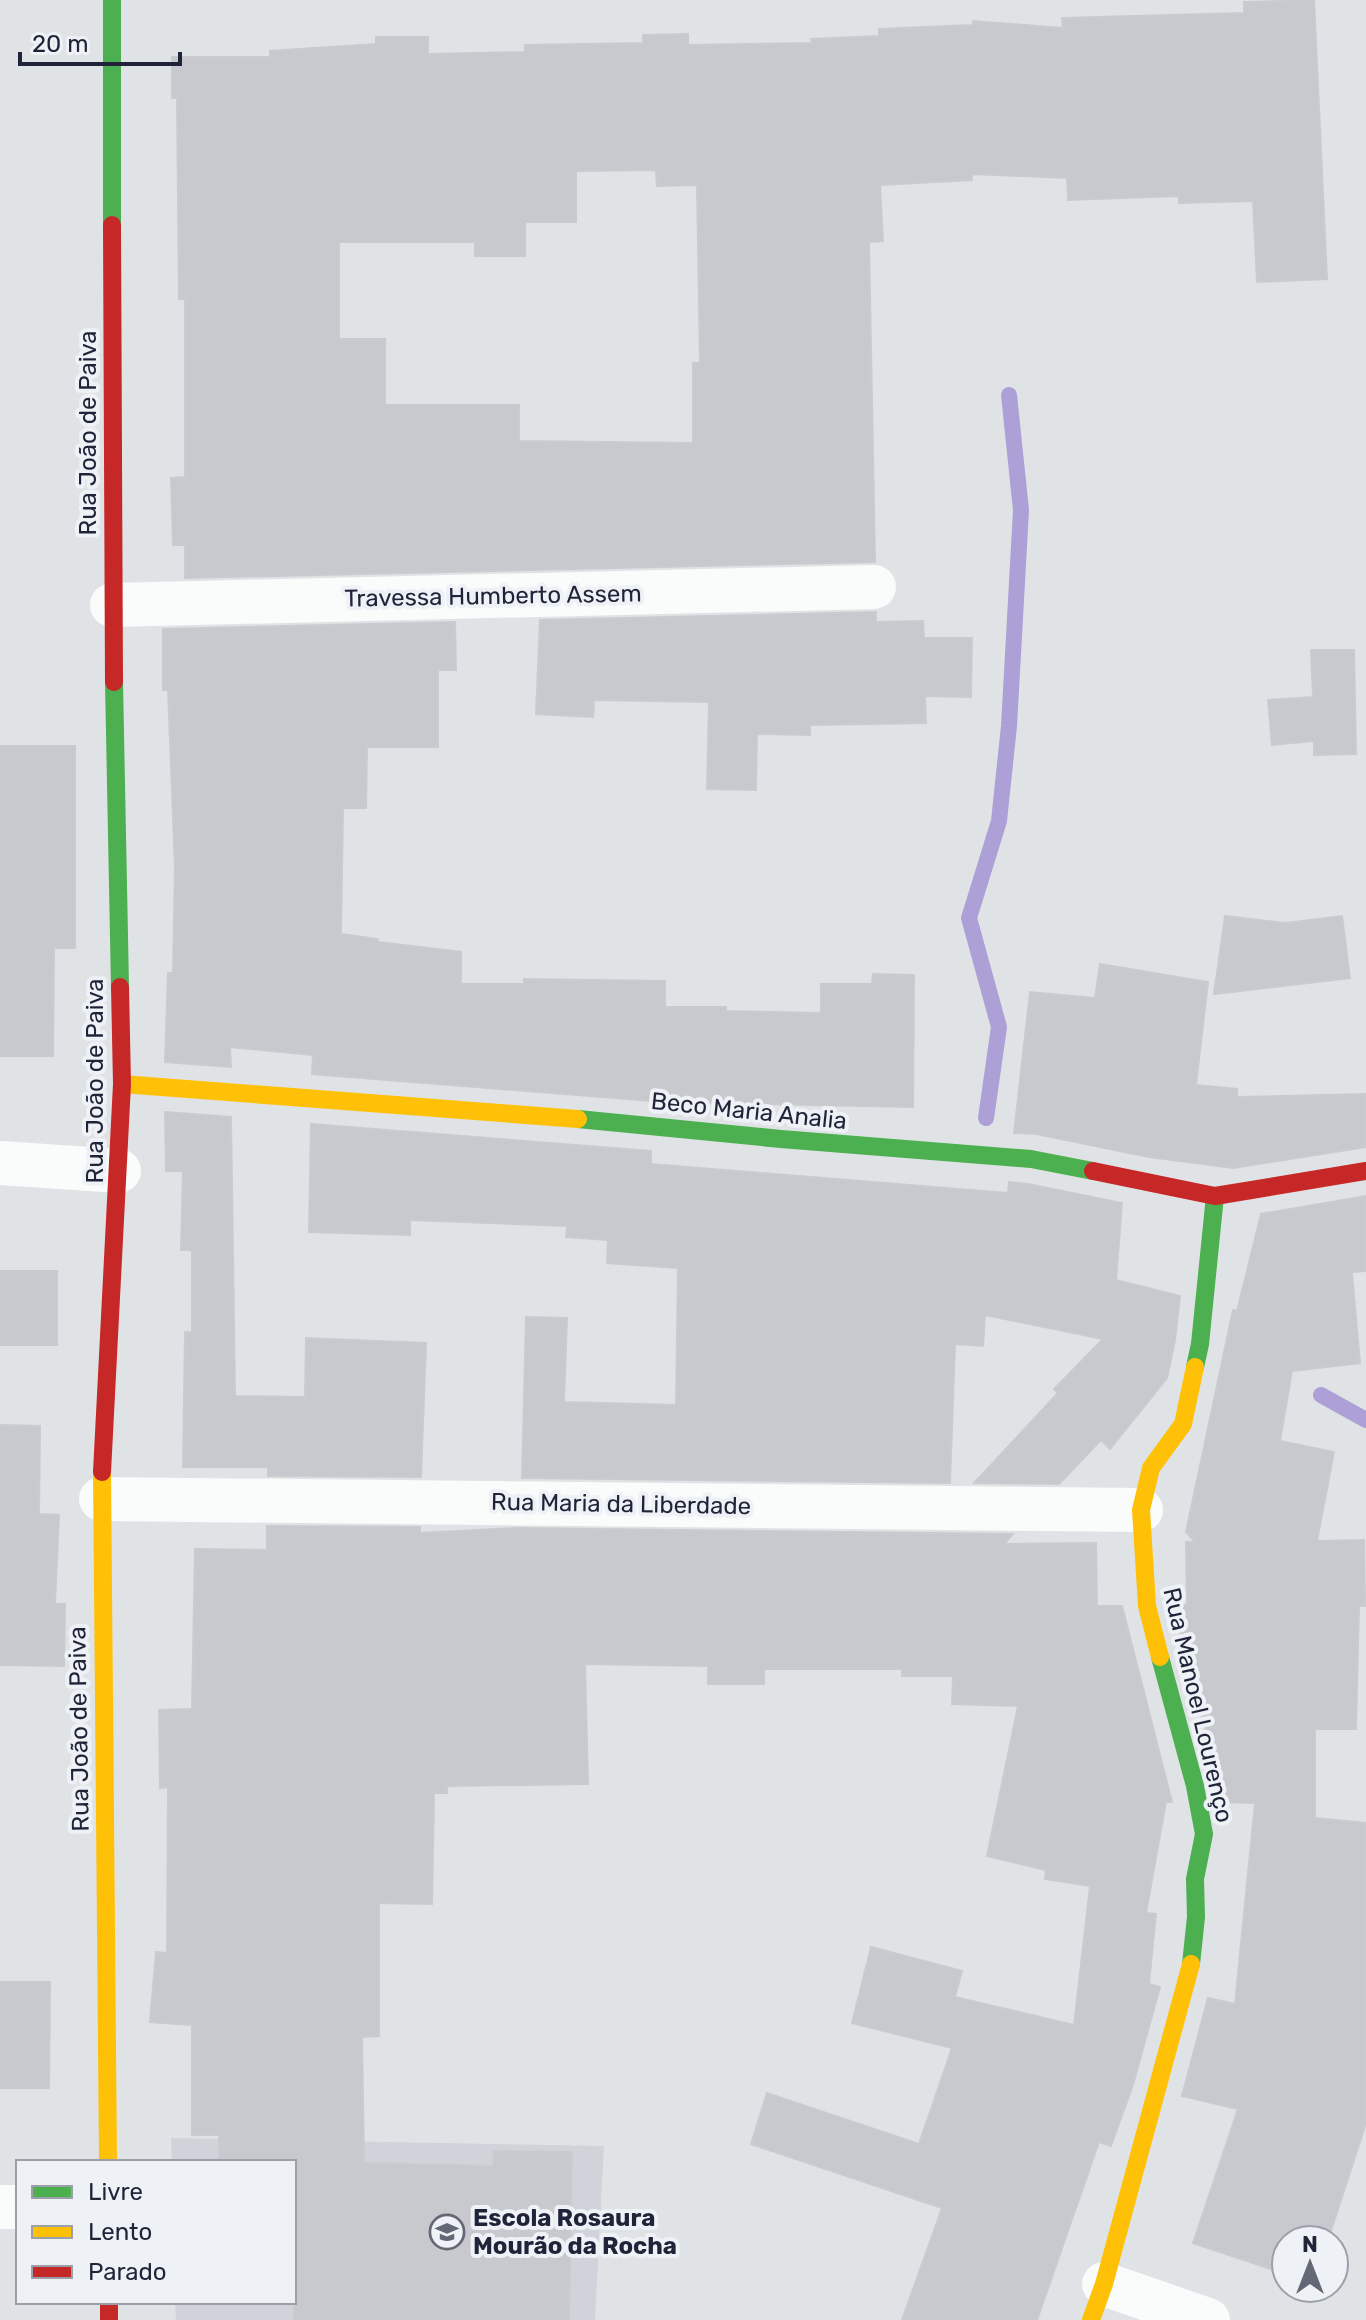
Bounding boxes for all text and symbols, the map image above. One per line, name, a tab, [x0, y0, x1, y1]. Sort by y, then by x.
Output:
scale bar	[20, 16, 180, 66]
text: 20 m	[32, 30, 89, 58]
street label: Rua João de Paiva	[74, 330, 102, 536]
street label: Travessa Humberto Assem	[344, 579, 642, 613]
street label: Rua João de Paiva	[81, 978, 109, 1184]
street label: Beco Maria Analia	[650, 1087, 848, 1135]
street label: Rua Maria da Liberdade	[491, 1488, 751, 1520]
street label: Rua Manoel Lourenço	[1157, 1585, 1239, 1825]
street label: Rua João de Paiva	[63, 1626, 95, 1832]
legend	[16, 2160, 296, 2304]
text: Livre	[88, 2178, 143, 2206]
place label: Escola Rosaura Mourão da Rocha	[473, 2204, 677, 2260]
school or university icon: Escola Rosaura Mourão da Rocha	[428, 2213, 466, 2251]
text: Lento	[88, 2218, 152, 2246]
north arrow	[1270, 2224, 1350, 2304]
text: N	[1302, 2231, 1318, 2258]
text: Parado	[88, 2258, 167, 2286]

